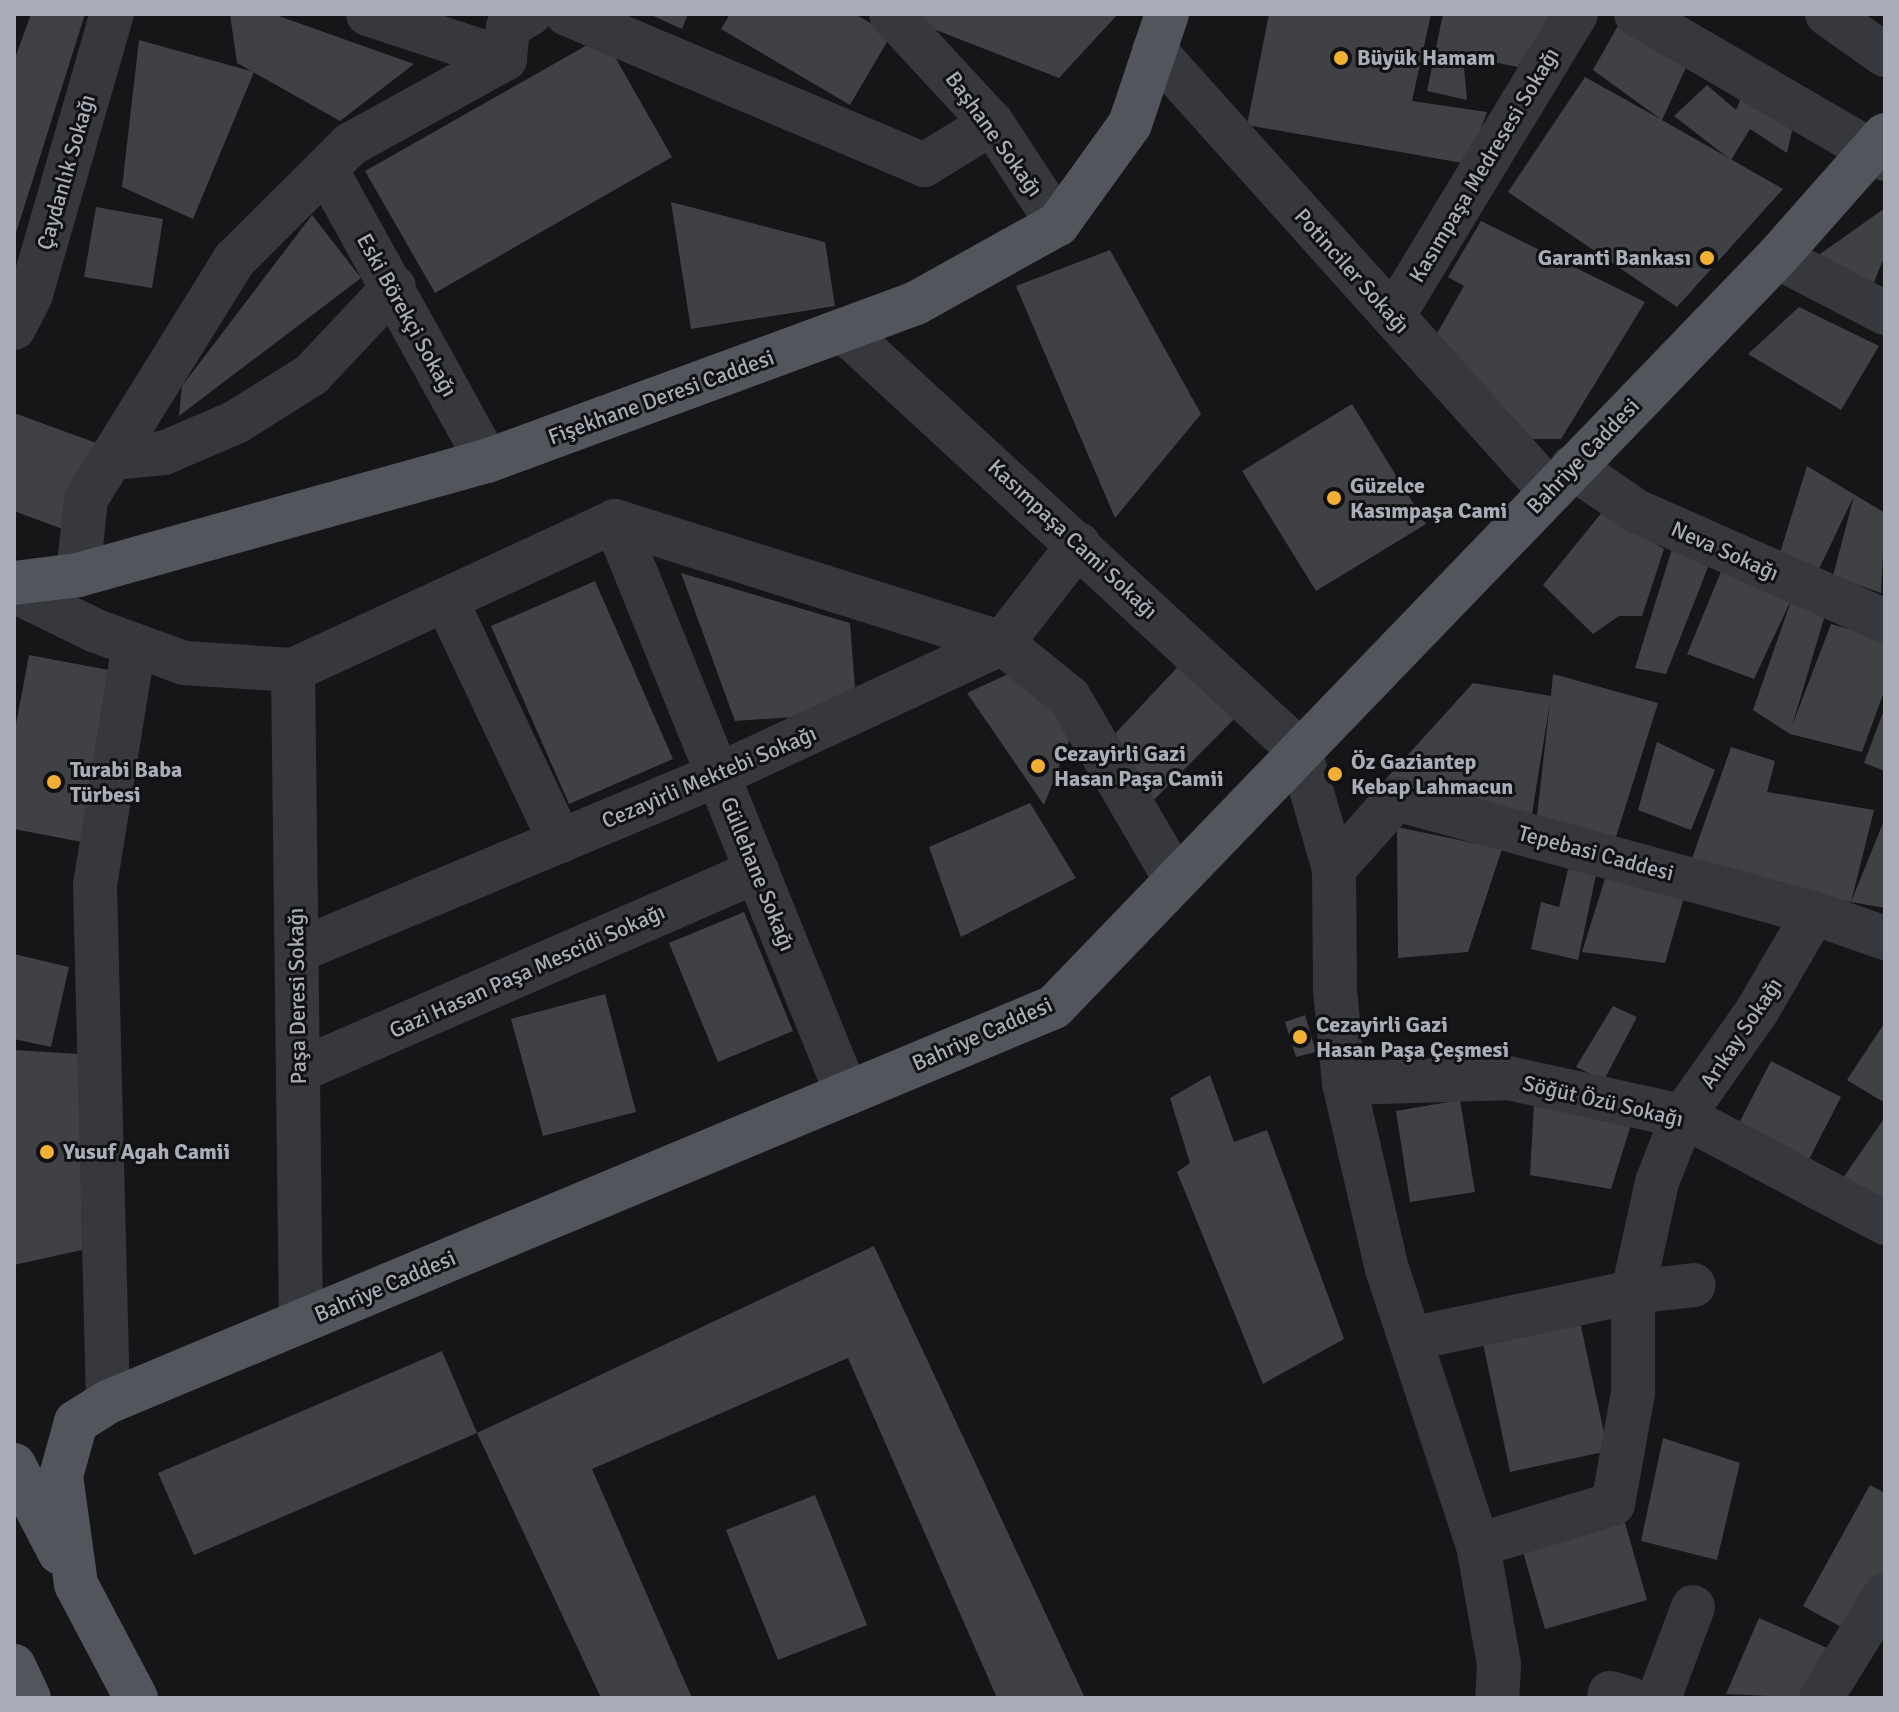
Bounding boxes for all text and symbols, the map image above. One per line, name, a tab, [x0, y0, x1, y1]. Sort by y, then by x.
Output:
street label: Kasımpaşa Medresesi Sokağı	[1403, 43, 1565, 287]
place label: Büyük Hamam	[1357, 45, 1495, 71]
marker: Büyük Hamam	[1332, 49, 1350, 67]
street label: Başhane Sokağı	[940, 66, 1048, 202]
street label: Çaydanlık Sokağı	[31, 91, 101, 253]
street label: Potinciler Sokağı	[1289, 203, 1415, 339]
street label: Eski Börekçi Sokağı	[351, 229, 463, 401]
place label: Garanti Bankası	[1538, 245, 1691, 271]
marker: Garanti Bankası	[1698, 249, 1716, 267]
street label: Fişekhane Deresi Caddesi	[544, 344, 778, 450]
street label: Bahriye Caddesi	[1521, 393, 1645, 519]
street label: Kasımpaşa Cami Sokağı	[983, 454, 1163, 624]
place label: Güzelce Kasımpaşa Cami	[1350, 472, 1507, 524]
marker: Güzelce Kasımpaşa Cami	[1325, 489, 1343, 507]
street label: Neva Sokağı	[1667, 516, 1783, 586]
street label: Cezayirli Mektebi Sokağı	[598, 720, 820, 834]
place label: Cezayirli Gazi Hasan Paşa Camii	[1054, 740, 1224, 792]
place label: Öz Gaziantep Kebap Lahmacun	[1351, 748, 1513, 800]
place label: Turabi Baba Türbesi	[70, 756, 182, 808]
marker: Cezayirli Gazi Hasan Paşa Camii	[1029, 757, 1047, 775]
marker: Öz Gaziantep Kebap Lahmacun	[1326, 765, 1344, 783]
marker: Turabi Baba Türbesi	[45, 773, 63, 791]
street label: Güllehane Sokağı	[715, 793, 801, 955]
street label: Tepebasi Caddesi	[1515, 820, 1677, 886]
street label: Gazi Hasan Paşa Mescidi Sokağı	[385, 898, 669, 1044]
street label: Paşa Deresi Sokağı	[282, 908, 312, 1084]
street label: Arıkay Sokağı	[1694, 972, 1788, 1094]
street label: Bahriye Caddesi	[908, 991, 1056, 1077]
place label: Cezayirli Gazi Hasan Paşa Çeşmesi	[1316, 1011, 1509, 1062]
marker: Cezayirli Gazi Hasan Paşa Çeşmesi	[1291, 1028, 1309, 1046]
street label: Söğüt Özü Sokağı	[1520, 1070, 1686, 1132]
place label: Yusuf Agah Camii	[63, 1139, 230, 1165]
marker: Yusuf Agah Camii	[38, 1143, 56, 1161]
street label: Bahriye Caddesi	[310, 1244, 460, 1328]

